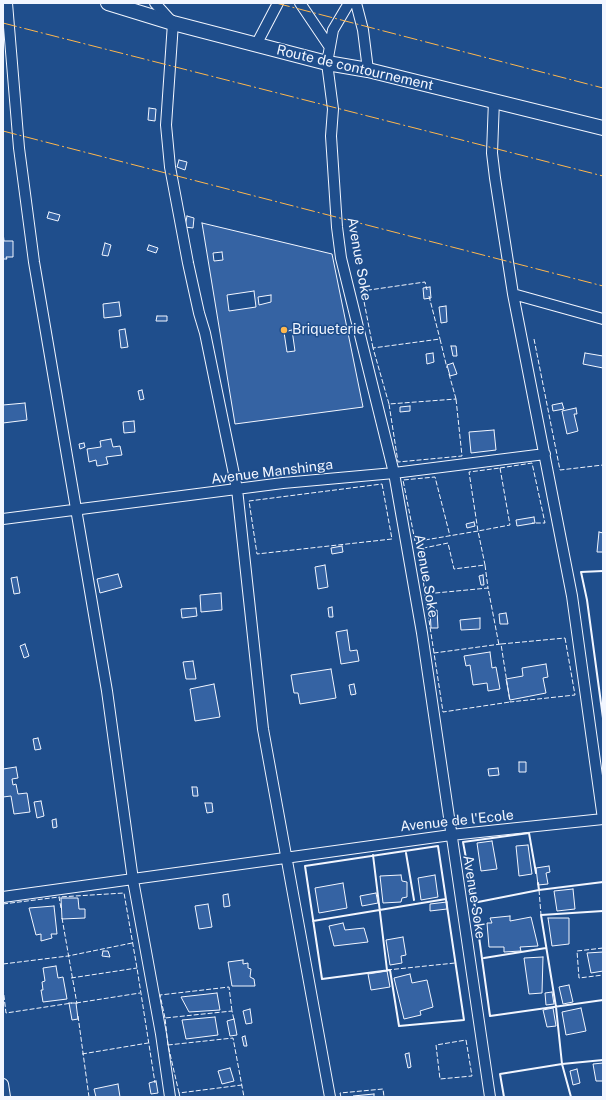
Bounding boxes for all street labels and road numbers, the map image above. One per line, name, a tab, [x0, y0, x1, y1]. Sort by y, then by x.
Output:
street label: Route de contournement	[275, 42, 435, 94]
street label: Avenue Soke	[343, 216, 375, 302]
street label: Avenue Manshinga	[210, 456, 334, 488]
street label: Avenue Soke	[410, 533, 442, 619]
street label: Avenue de l'Ecole	[399, 807, 515, 835]
street label: Avenue Soke	[459, 854, 489, 940]

